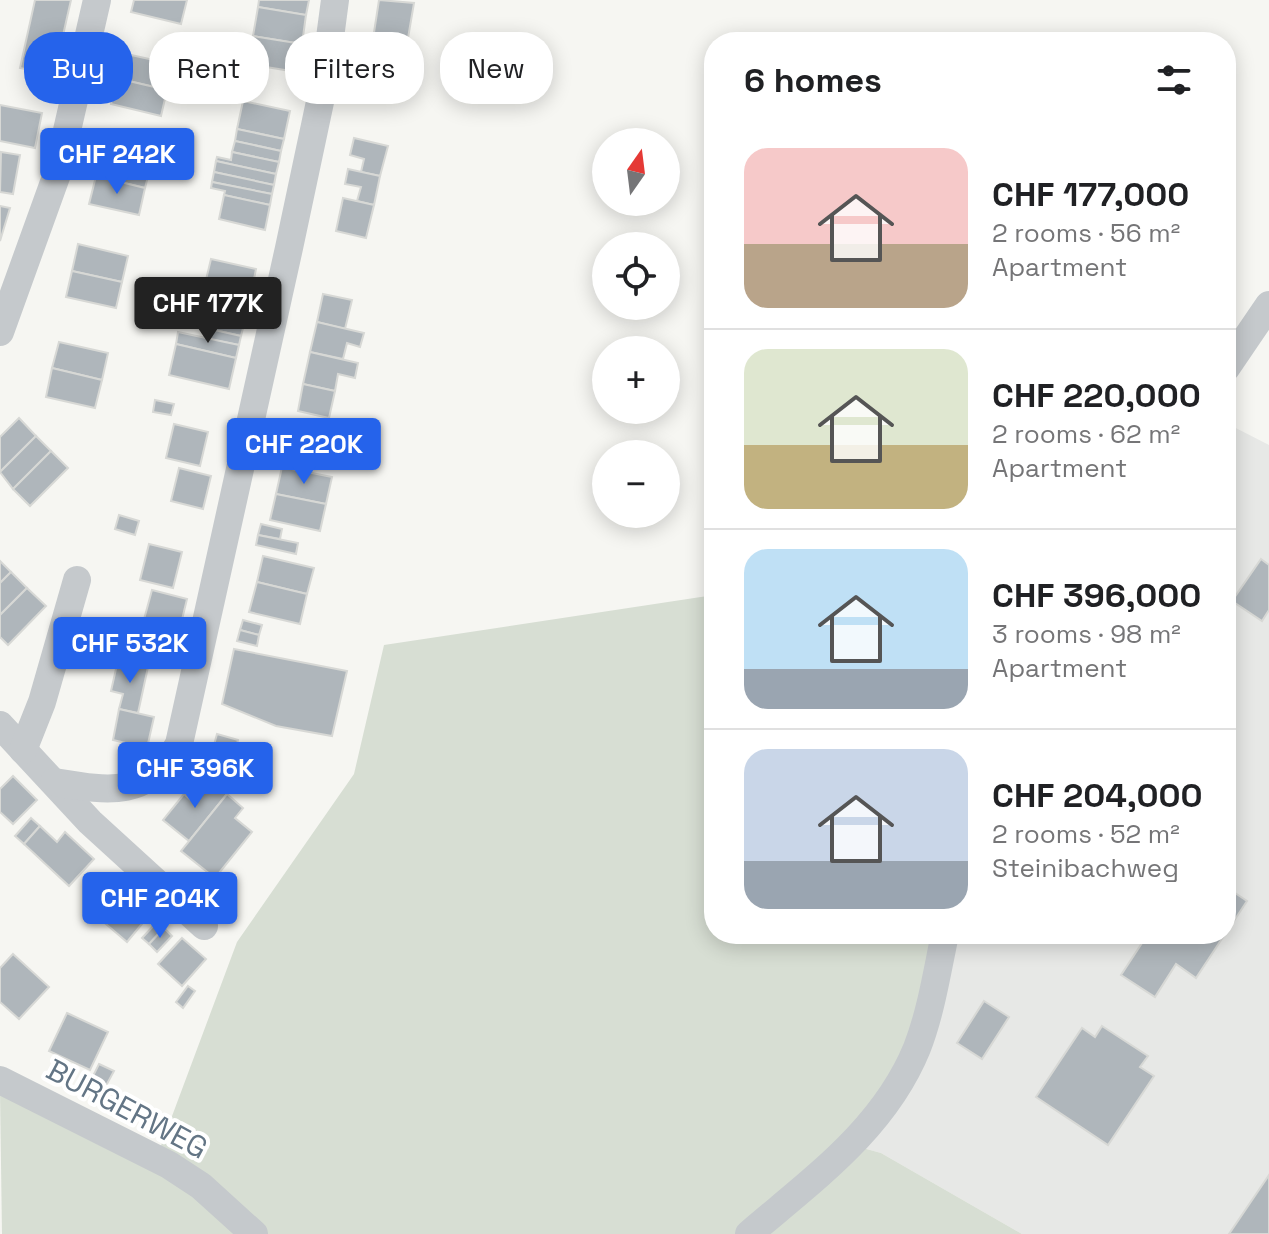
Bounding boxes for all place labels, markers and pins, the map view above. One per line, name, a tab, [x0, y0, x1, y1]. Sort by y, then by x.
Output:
pin: CHF 242K	[34, 128, 200, 196]
pin: CHF 177K	[125, 277, 291, 345]
pin: CHF 220K	[221, 418, 387, 486]
pin: CHF 532K	[47, 617, 213, 685]
pin: CHF 396K	[112, 742, 278, 810]
pin: CHF 204K	[77, 872, 243, 940]

